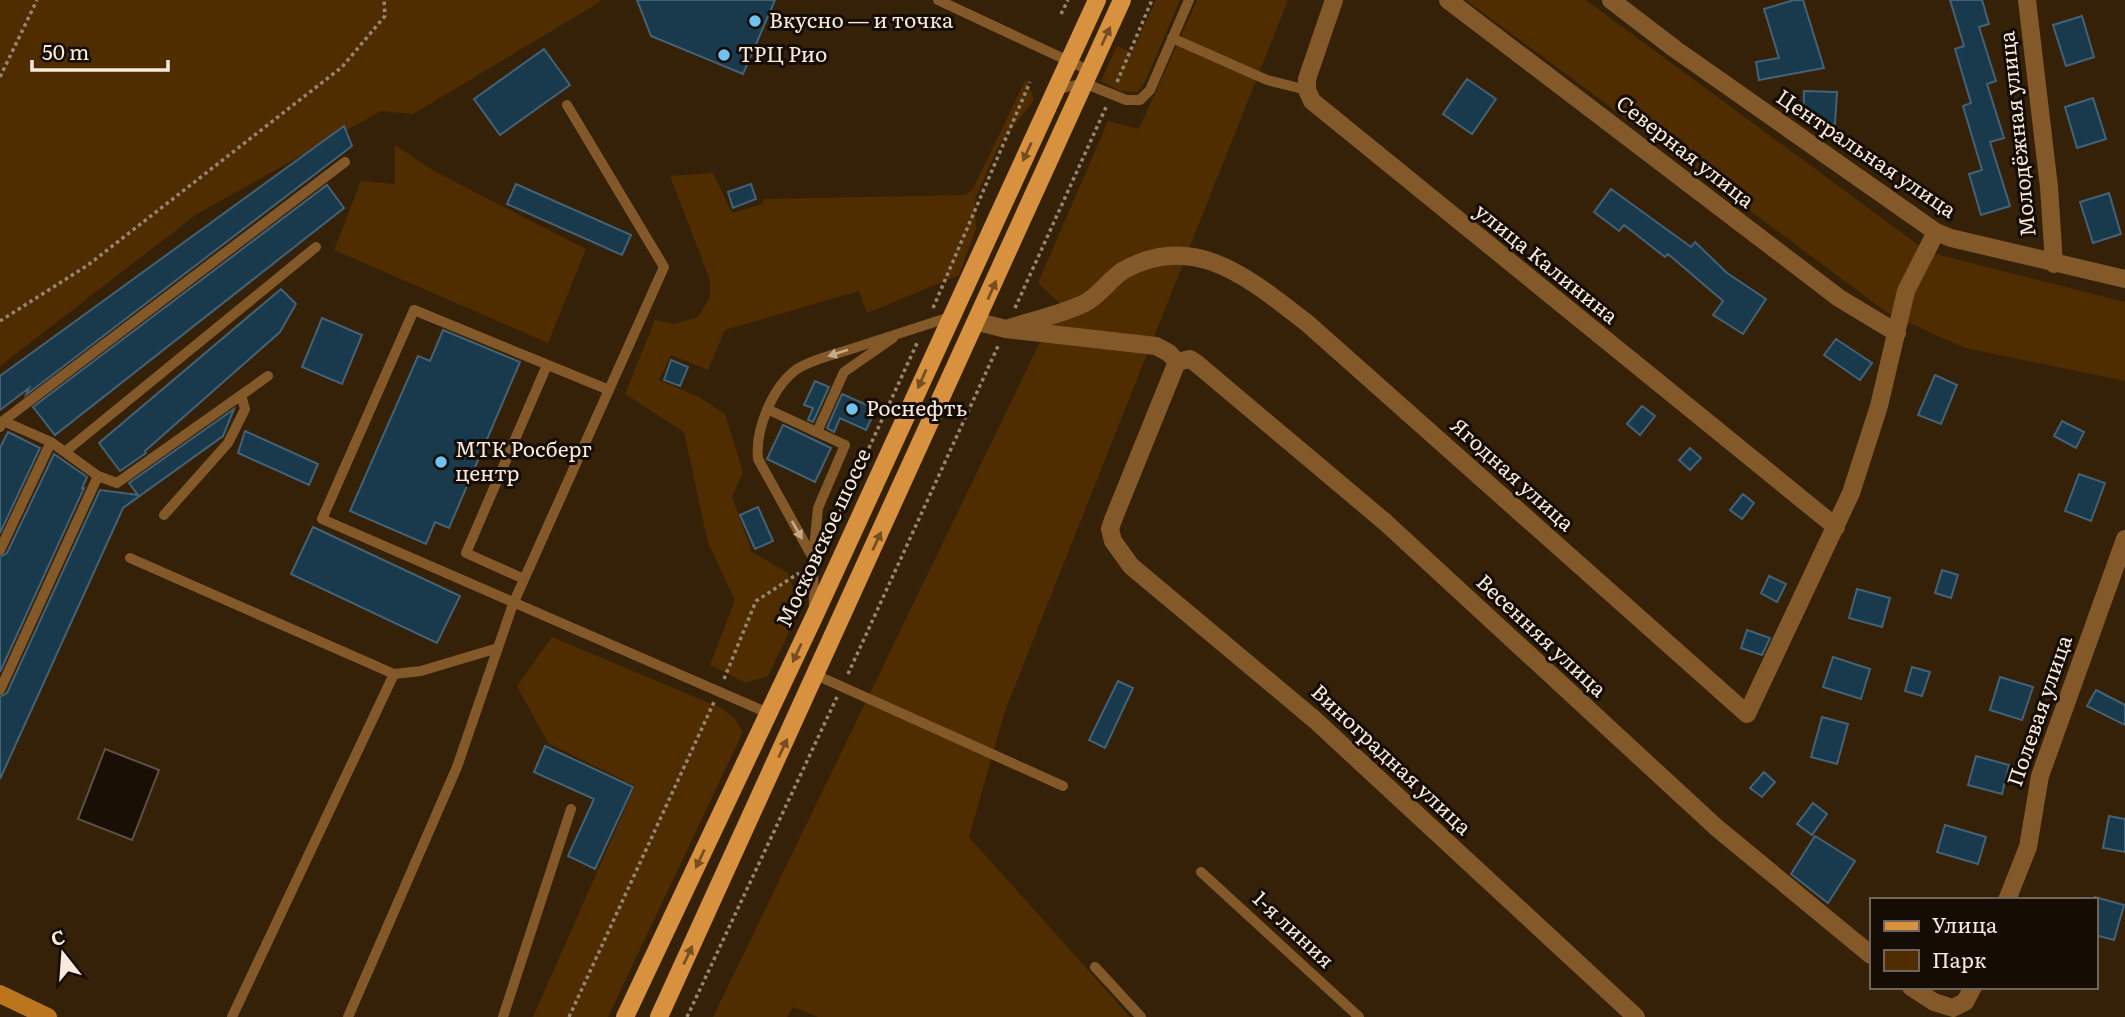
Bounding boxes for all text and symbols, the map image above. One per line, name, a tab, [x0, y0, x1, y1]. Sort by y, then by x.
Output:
place label: Вкусно — и точка	[769, 3, 954, 34]
marker: Вкусно — и точка	[747, 13, 763, 29]
one-way arrow	[1101, 25, 1112, 46]
scale bar	[32, 28, 168, 72]
street label: Молодёжная улица	[1989, 29, 2042, 239]
text: 50 m	[42, 35, 89, 66]
place label: ТРЦ Рио	[738, 37, 827, 68]
marker: ТРЦ Рио	[716, 47, 732, 63]
street label: Центральная улица	[1771, 80, 1964, 224]
street label: Северная улица	[1611, 86, 1763, 214]
one-way arrow	[1021, 142, 1032, 162]
street label: улица Калинина	[1469, 194, 1627, 330]
one-way arrow	[986, 280, 998, 300]
one-way arrow	[828, 348, 849, 359]
one-way arrow	[916, 369, 928, 389]
place label: Роснефть	[866, 391, 967, 422]
marker: Роснефть	[844, 401, 860, 417]
street label: Ягодная улица	[1445, 409, 1583, 538]
place label: МТК Росберг центр	[455, 432, 592, 487]
street label: Московское шоссе	[767, 442, 877, 632]
marker: МТК Росберг центр	[433, 454, 449, 470]
one-way arrow	[791, 520, 803, 540]
one-way arrow	[872, 531, 883, 552]
street label: Весенняя улица	[1471, 565, 1615, 703]
street label: Полевая улица	[1997, 630, 2078, 790]
one-way arrow	[791, 643, 803, 663]
street label: Виноградная улица	[1306, 675, 1480, 841]
one-way arrow	[777, 738, 788, 758]
one-way arrow	[694, 849, 705, 869]
street label: 1-я линия	[1247, 882, 1342, 974]
legend	[1870, 898, 2097, 989]
text: Улица	[1932, 908, 1998, 939]
north arrow	[28, 919, 98, 989]
text: С	[47, 921, 68, 952]
text: Парк	[1932, 943, 1987, 974]
one-way arrow	[682, 945, 694, 965]

